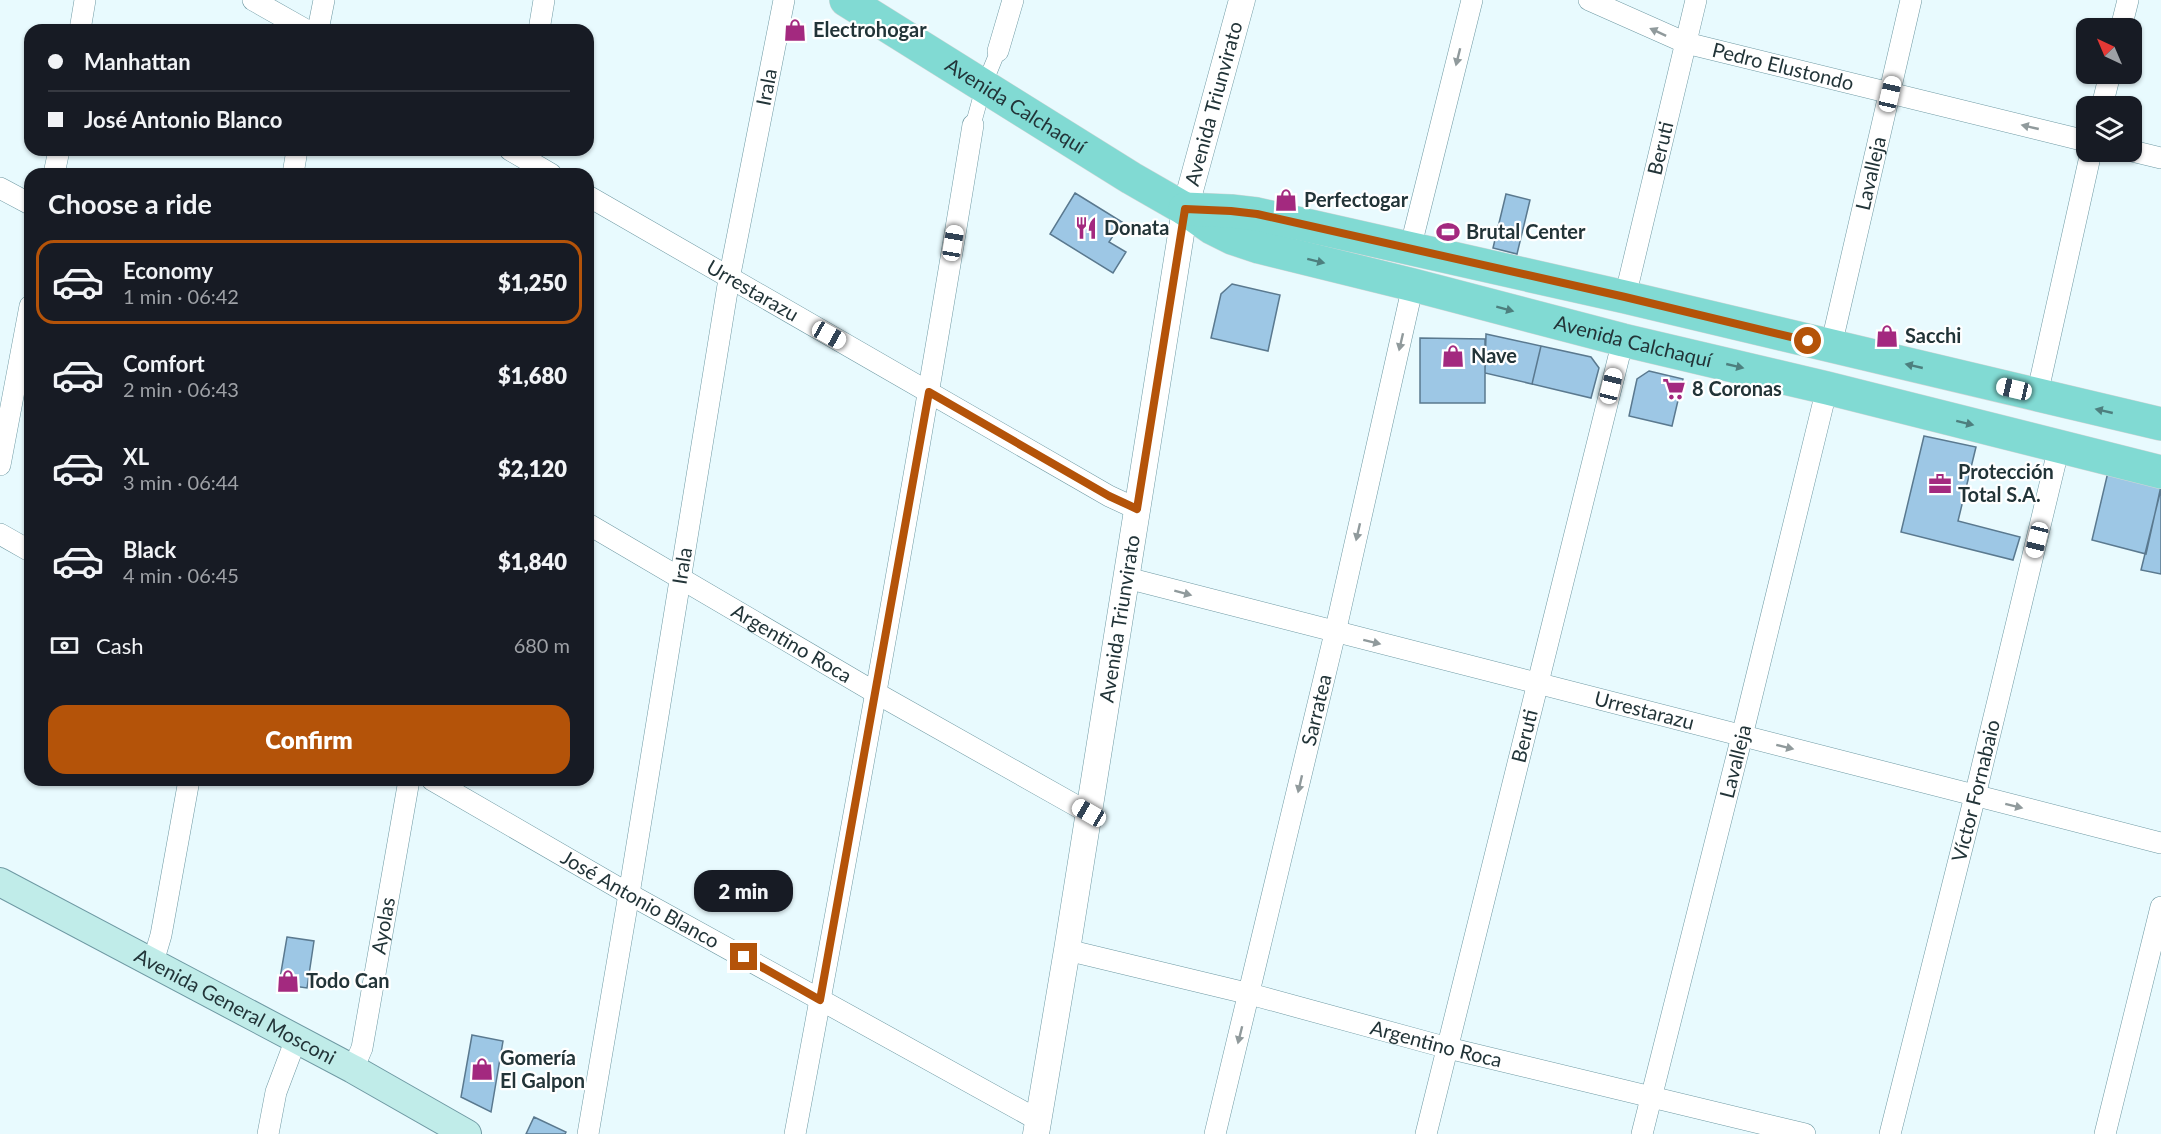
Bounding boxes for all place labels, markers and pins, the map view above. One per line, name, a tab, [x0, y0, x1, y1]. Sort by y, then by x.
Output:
shop icon: Electrohogar	[782, 17, 808, 43]
place label: Electrohogar	[813, 17, 927, 41]
shop icon: Perfectogar	[1273, 187, 1299, 213]
place label: Perfectogar	[1304, 187, 1409, 211]
restaurant icon: Donata	[1073, 215, 1099, 241]
place label: Donata	[1104, 215, 1169, 239]
sports icon: Brutal Center	[1435, 219, 1461, 245]
place label: Brutal Center	[1466, 219, 1586, 243]
shop icon: Sacchi	[1874, 323, 1900, 349]
place label: Sacchi	[1905, 323, 1961, 347]
shop icon: Nave	[1440, 343, 1466, 369]
place label: Nave	[1471, 343, 1517, 367]
supermarket icon: 8 Coronas	[1661, 376, 1687, 402]
place label: 8 Coronas	[1692, 376, 1782, 400]
place label: Protección Total S.A.	[1958, 459, 2054, 506]
office icon: Protección Total S.A.	[1927, 471, 1953, 497]
shop icon: Todo Can	[275, 968, 301, 994]
place label: Todo Can	[306, 968, 389, 992]
place label: Gomería El Galpon	[500, 1045, 585, 1092]
shop icon: Gomería El Galpon	[469, 1056, 495, 1082]

